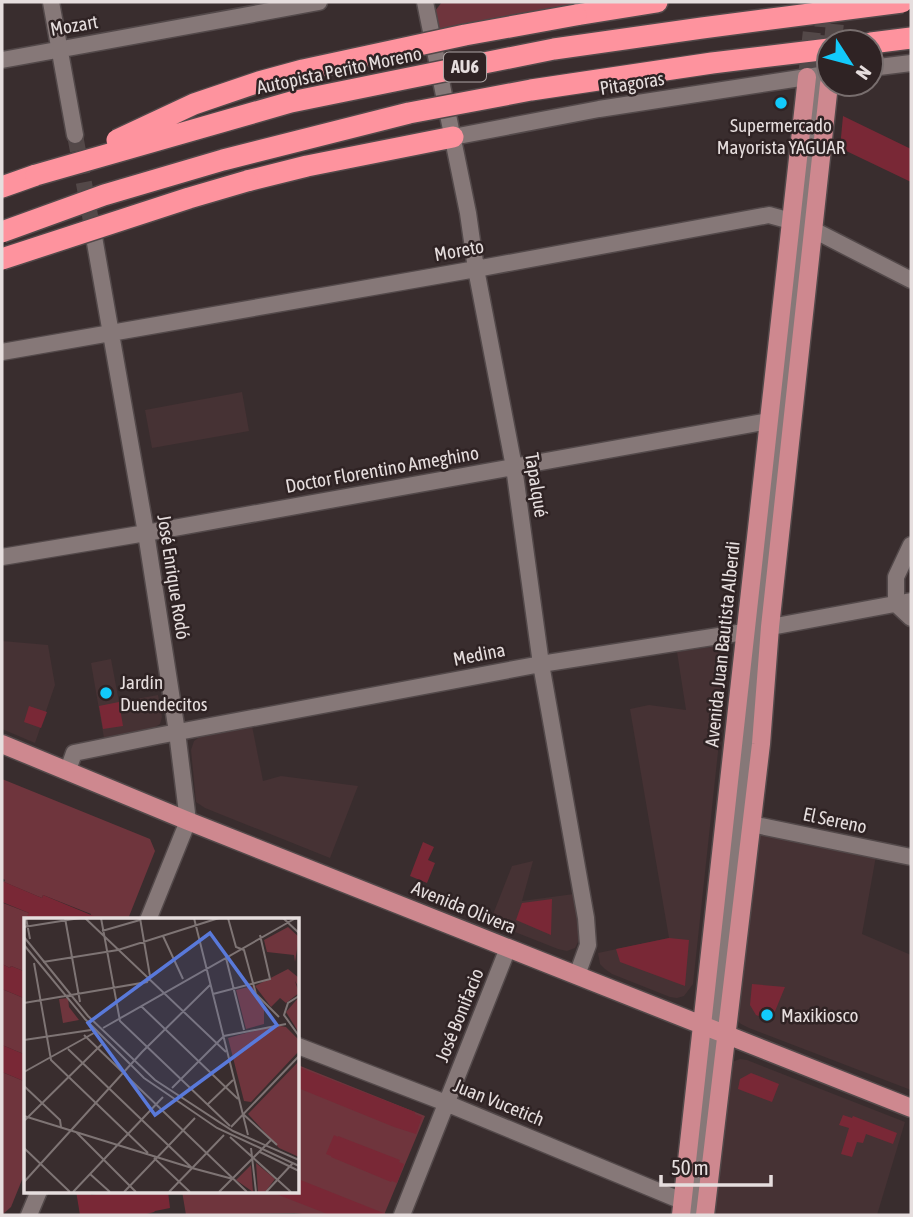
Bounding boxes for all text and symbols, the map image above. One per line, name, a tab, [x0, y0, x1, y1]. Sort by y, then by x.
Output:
street label: Mozart	[48, 10, 100, 40]
north arrow	[815, 28, 885, 98]
street label: Autopista Perito Moreno	[254, 42, 424, 98]
road number: AU6	[444, 52, 486, 82]
text: N	[852, 62, 876, 84]
street label: Pitagoras	[598, 67, 666, 99]
marker: Supermercado Mayorista YAGUAR	[773, 95, 789, 111]
place label: Supermercado Mayorista YAGUAR	[717, 114, 846, 158]
street label: Moreto	[432, 235, 486, 265]
street label: Doctor Florentino Ameghino	[284, 441, 480, 497]
street label: Tapalqué	[521, 451, 553, 519]
street label: José Enrique Rodó	[153, 513, 195, 641]
street label: Avenida Juan Bautista Alberdi	[700, 540, 744, 748]
street label: Medina	[451, 638, 507, 670]
place label: Jardín Duendecitos	[120, 671, 208, 715]
marker: Jardín Duendecitos	[98, 685, 114, 701]
street label: El Sereno	[801, 803, 869, 838]
street label: Avenida Olivera	[409, 876, 519, 938]
inset map	[24, 918, 299, 1192]
street label: José Bonifacio	[430, 965, 488, 1065]
place label: Maxikiosco	[781, 1004, 858, 1026]
marker: Maxikiosco	[759, 1007, 775, 1023]
street label: Juan Vucetich	[450, 1074, 548, 1130]
scale bar	[661, 1144, 771, 1188]
text: 50 m	[671, 1155, 709, 1179]

